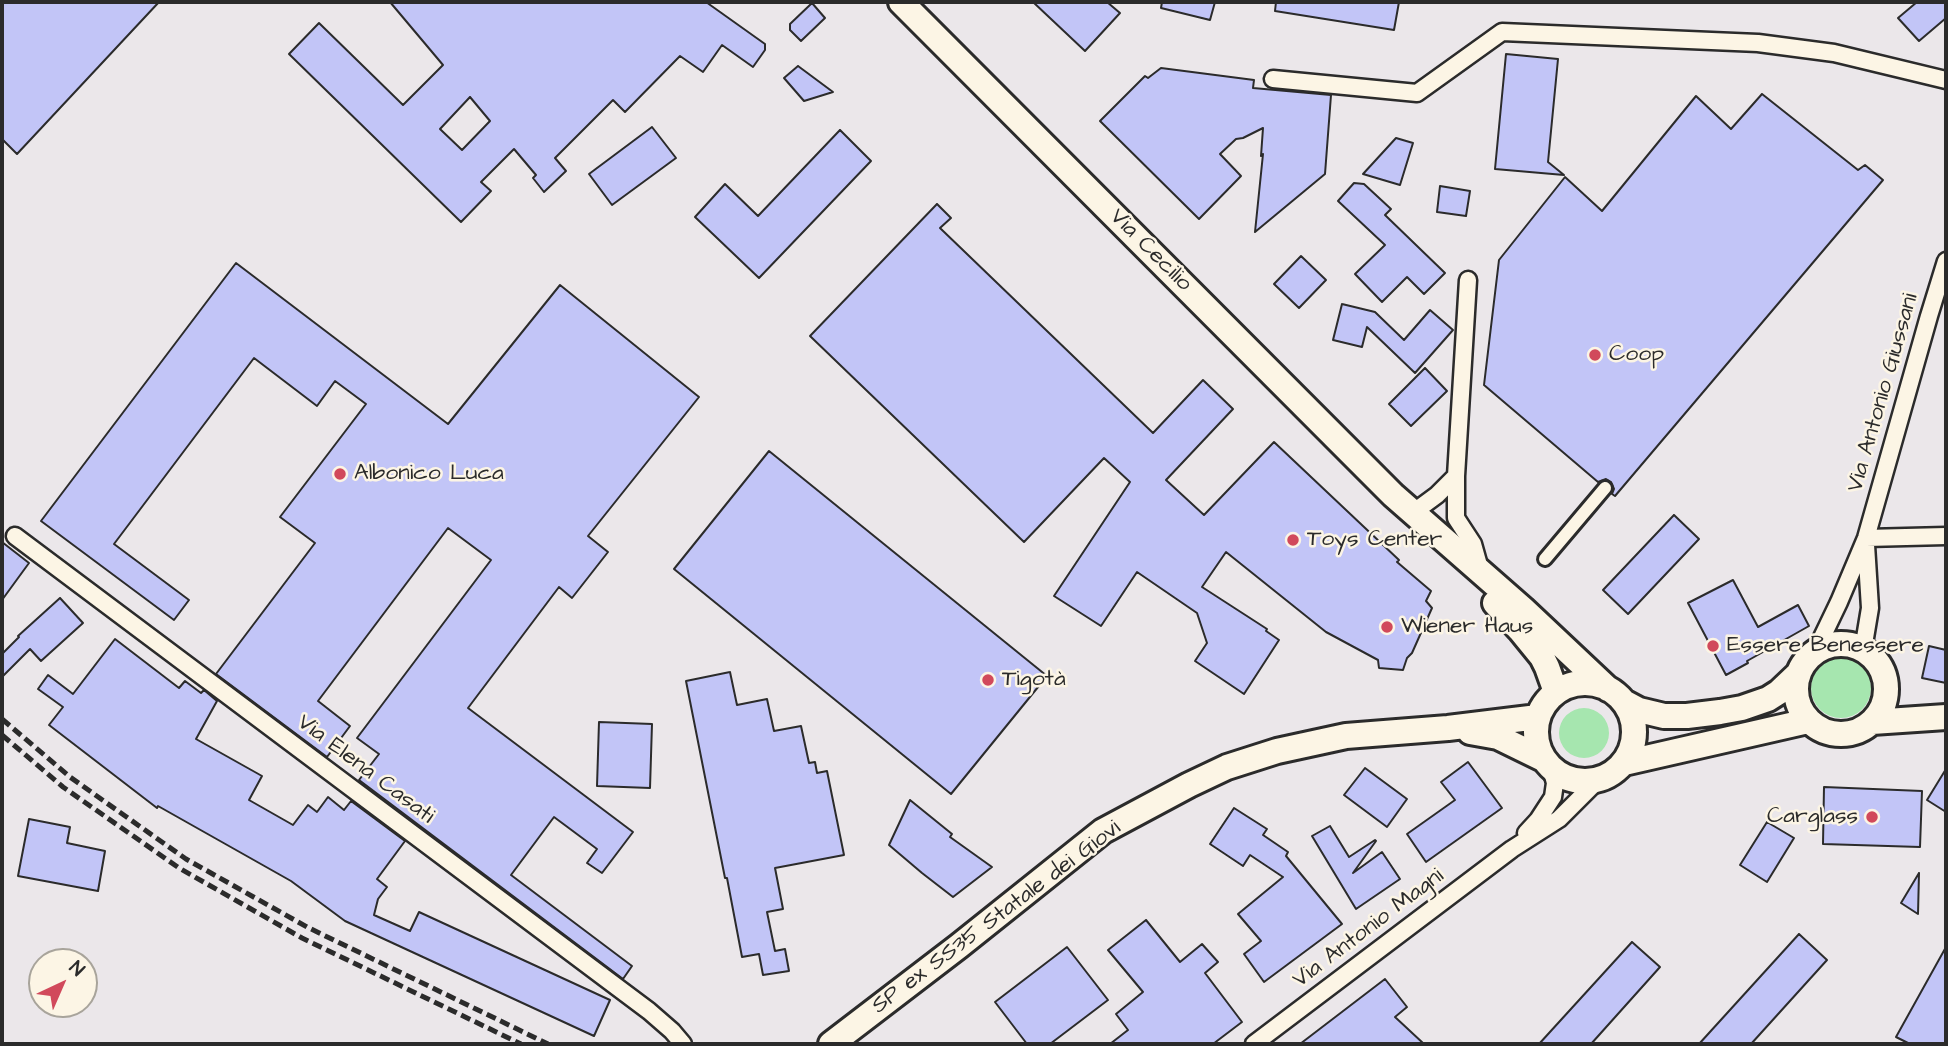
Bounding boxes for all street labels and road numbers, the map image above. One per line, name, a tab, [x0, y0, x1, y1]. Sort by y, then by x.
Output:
street label: Via Cecilio	[1103, 204, 1197, 298]
street label: Via Antonio Giussani	[1842, 291, 1926, 495]
street label: Via Elena Casati	[291, 709, 439, 831]
street label: SP ex SS35 Statale dei Giovi	[867, 815, 1127, 1021]
street label: Via Antonio Magni	[1288, 863, 1450, 995]

